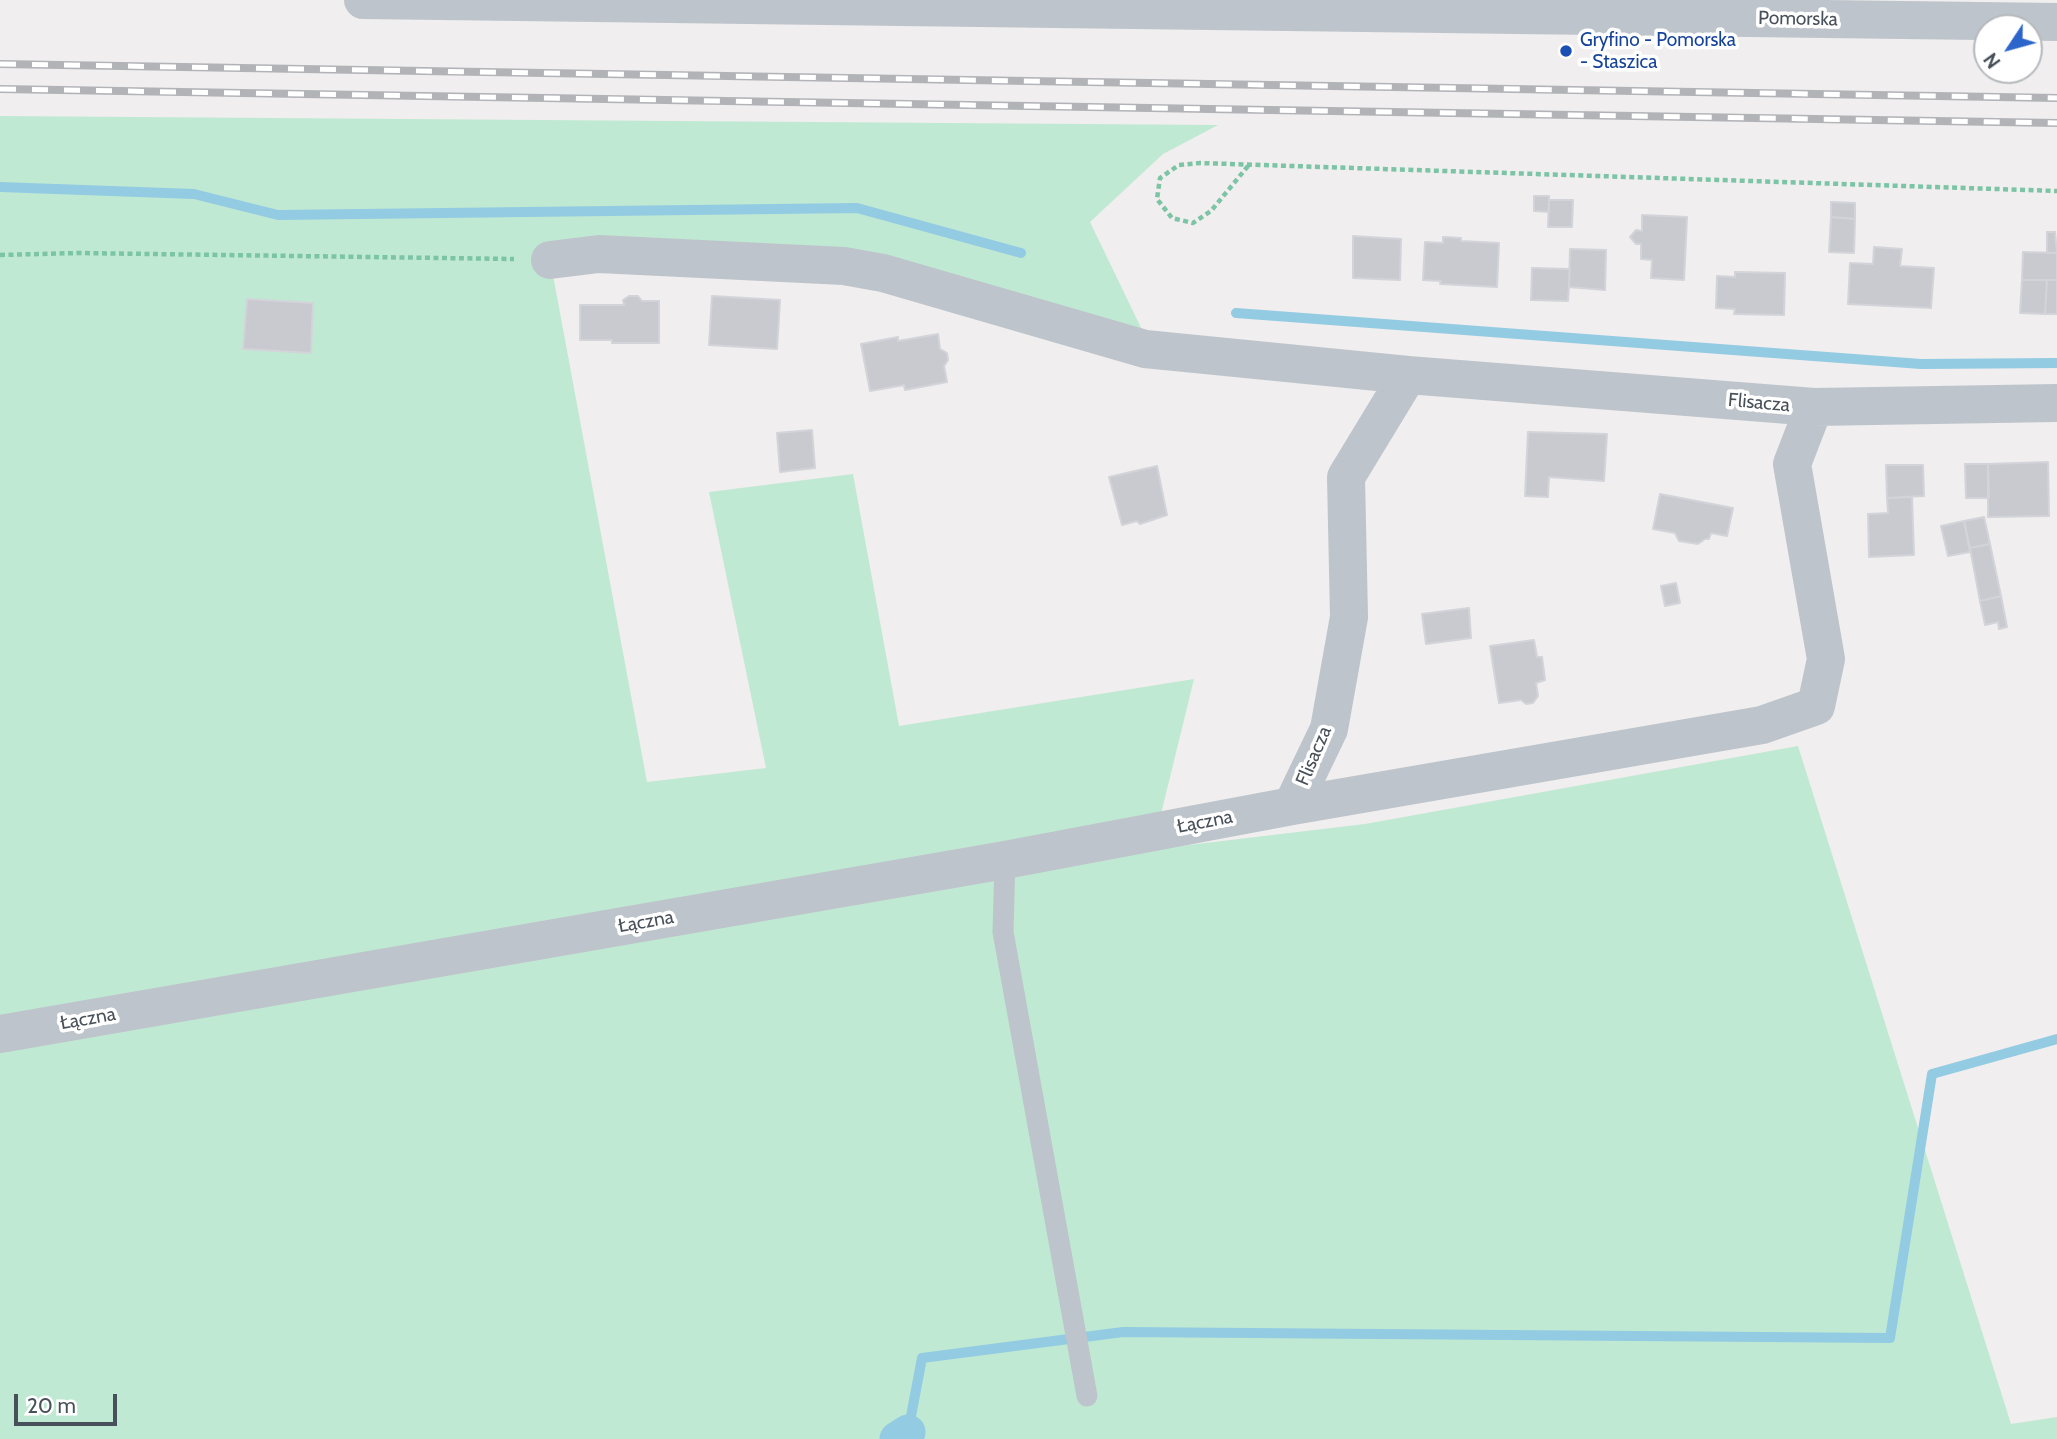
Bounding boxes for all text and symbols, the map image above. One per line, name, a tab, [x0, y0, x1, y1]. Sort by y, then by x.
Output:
street label: Pomorska	[1758, 7, 1838, 31]
north arrow	[1973, 14, 2043, 84]
place label: Gryfino - Pomorska - Staszica	[1580, 29, 1736, 73]
marker: Gryfino - Pomorska - Staszica	[1558, 43, 1574, 59]
text: N	[1979, 48, 2005, 73]
street label: Flisacza	[1727, 389, 1791, 417]
street label: Flisacza	[1291, 723, 1337, 789]
street label: Łączna	[1175, 805, 1235, 839]
street label: Łączna	[616, 906, 676, 938]
street label: Łączna	[58, 1003, 118, 1035]
scale bar	[18, 1380, 121, 1424]
text: 20 m	[27, 1393, 76, 1418]

